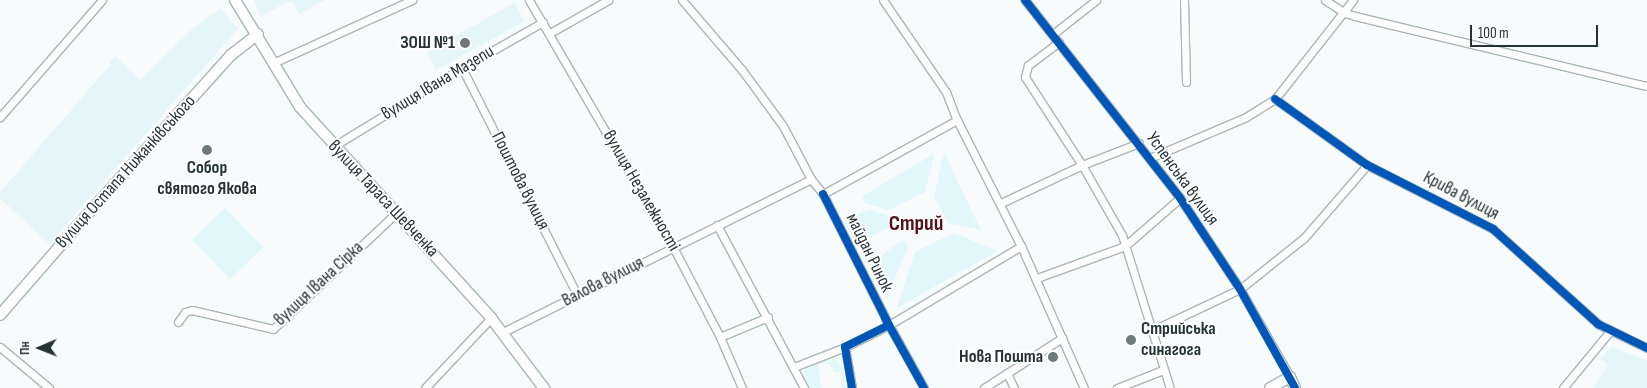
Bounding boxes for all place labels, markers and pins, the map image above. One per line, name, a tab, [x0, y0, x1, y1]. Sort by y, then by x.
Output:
place label: ЗОШ №1	[400, 32, 455, 54]
marker: ЗОШ №1	[459, 37, 471, 49]
marker: Собор святого Якова	[201, 144, 213, 156]
place label: Собор святого Якова	[157, 158, 257, 200]
place label: Стрийська синагога	[1141, 319, 1216, 362]
marker: Стрийська синагога	[1125, 334, 1137, 346]
place label: Нова Пошта	[959, 346, 1043, 368]
marker: Нова Пошта	[1047, 351, 1059, 363]

